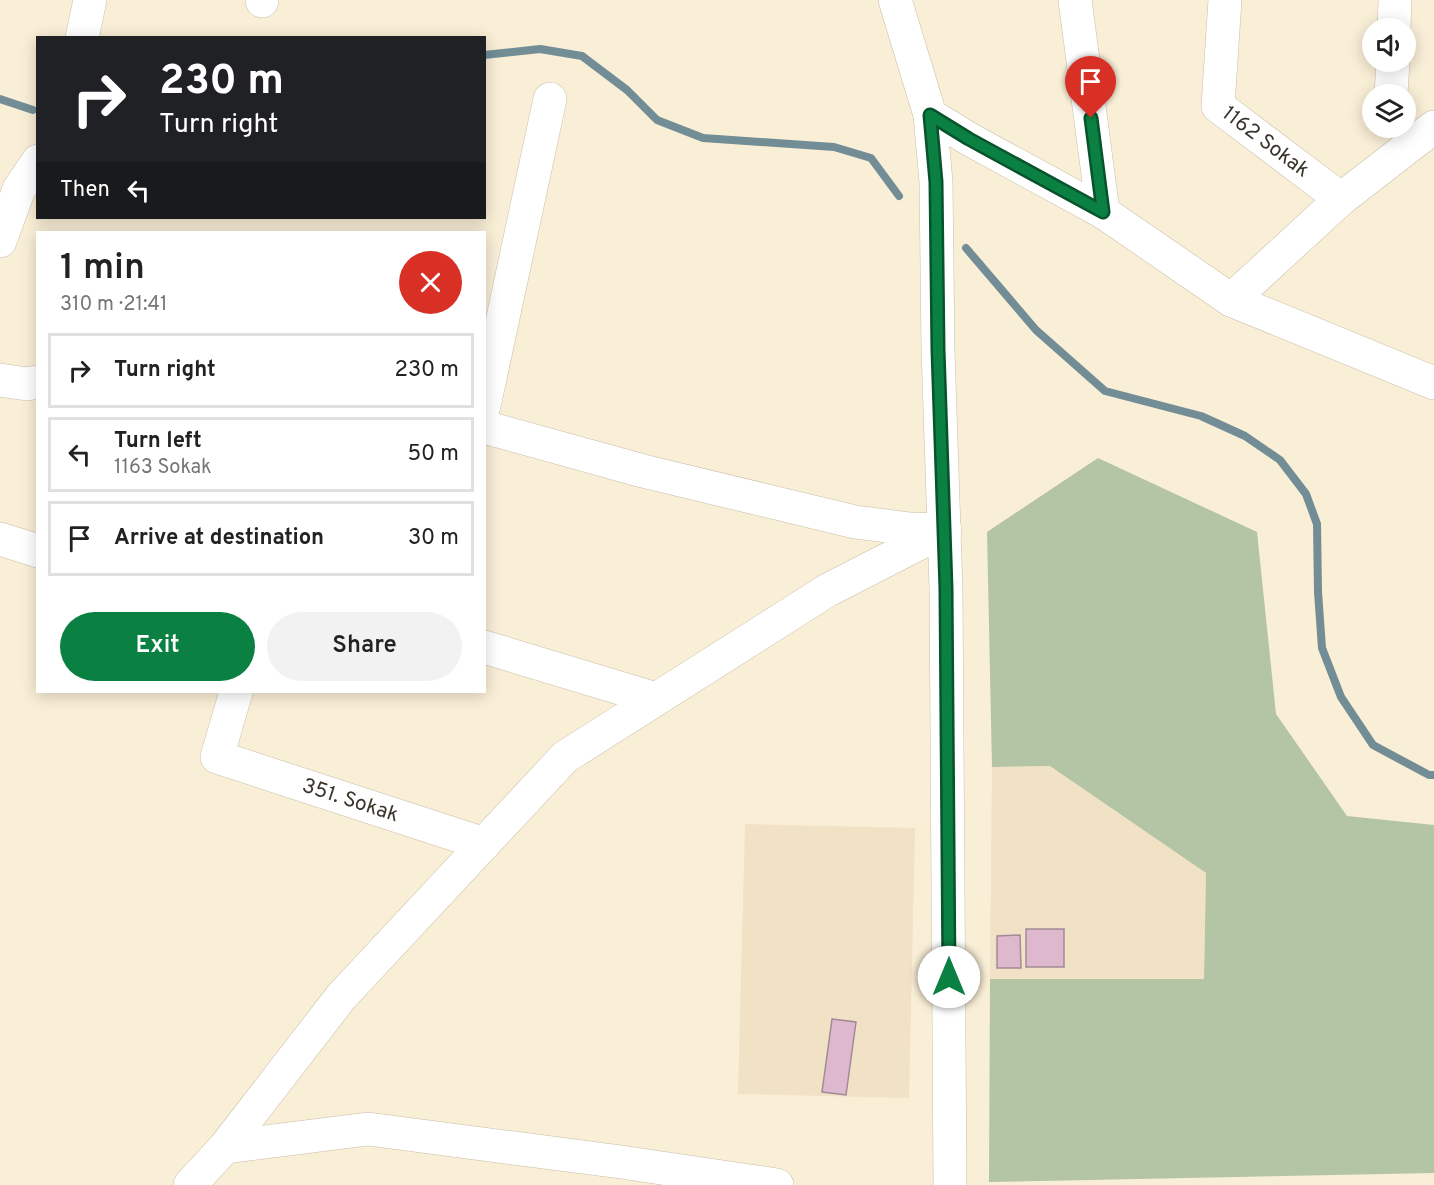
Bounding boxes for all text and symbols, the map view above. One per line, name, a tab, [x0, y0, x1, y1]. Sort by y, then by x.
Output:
map controls	[1362, 18, 1416, 138]
button: sound	[1362, 18, 1416, 72]
text: 230 m	[159, 56, 284, 109]
pin	[1065, 56, 1116, 118]
icon: right	[60, 60, 138, 138]
icon: arrive	[1074, 65, 1107, 98]
button: layers	[1362, 84, 1416, 138]
street label: 1162 Sokak	[1217, 100, 1315, 184]
text: Turn right	[159, 108, 278, 142]
icon: left	[122, 174, 155, 207]
text: Then	[60, 177, 110, 204]
text: 1 min	[60, 246, 145, 292]
button: close	[399, 251, 462, 314]
text: 310 m · 21:41	[60, 292, 167, 318]
icon: right	[63, 354, 96, 387]
text: Turn right	[114, 357, 216, 384]
text: 230 m	[395, 357, 459, 384]
text: Turn left	[114, 428, 202, 455]
icon: left	[63, 438, 96, 471]
text: 50 m	[407, 441, 459, 468]
text: 1163 Sokak	[114, 455, 212, 481]
icon: arrive	[63, 522, 96, 555]
text: Arrive at destination	[114, 525, 324, 552]
text: 30 m	[408, 525, 459, 552]
button: Exit	[60, 612, 255, 681]
button: Share	[267, 612, 462, 681]
street label: 351. Sokak	[299, 772, 402, 829]
position arrow	[917, 945, 981, 1009]

